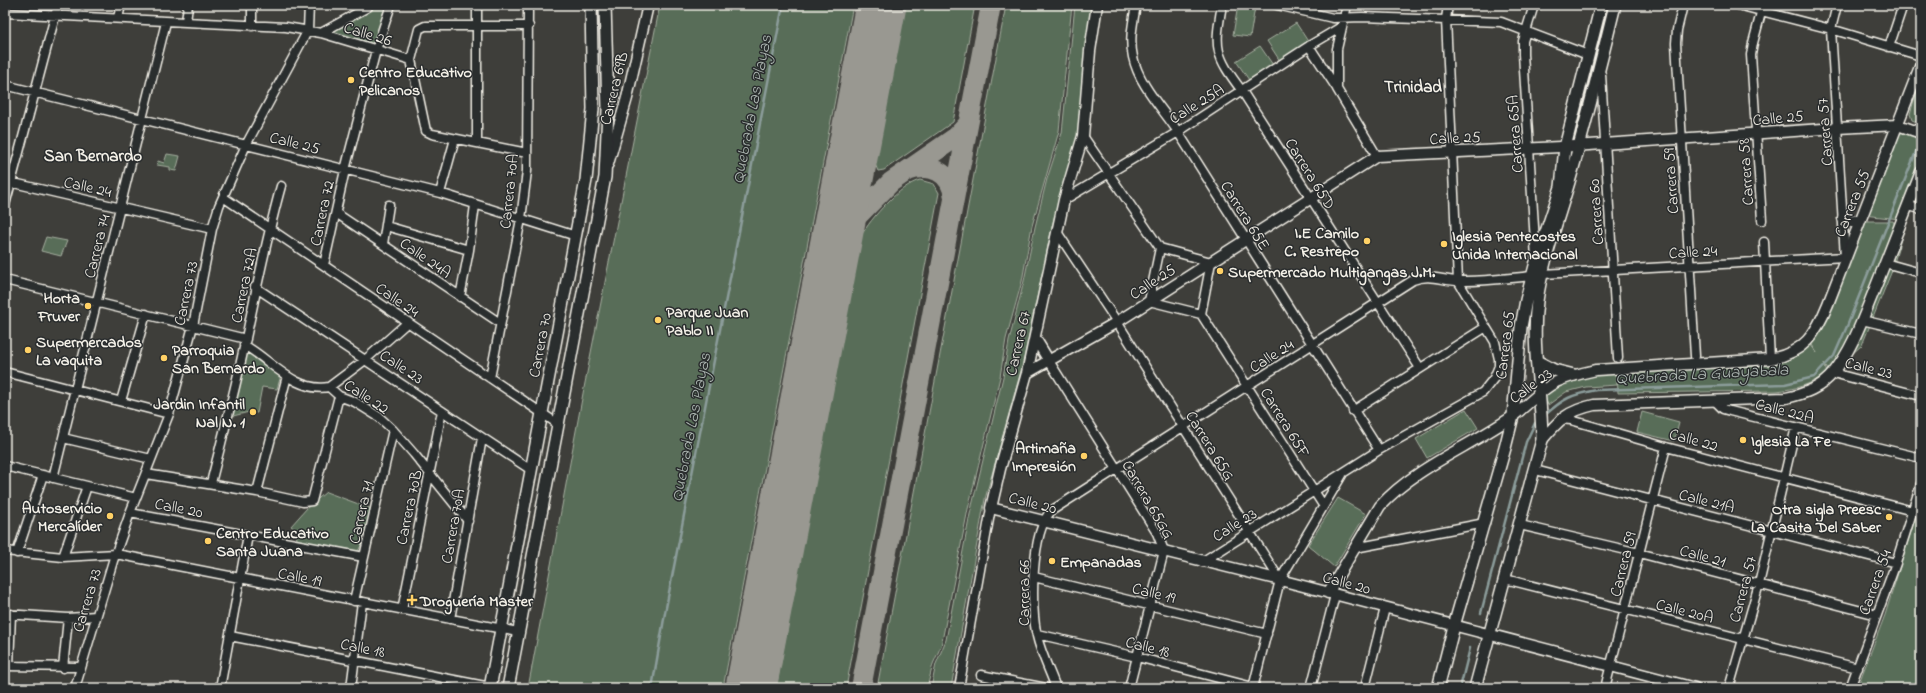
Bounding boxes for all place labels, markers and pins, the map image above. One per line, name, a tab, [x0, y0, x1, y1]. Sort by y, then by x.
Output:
place label: Centro Educativo Pelicanos	[359, 61, 472, 103]
marker: Centro Educativo Pelicanos	[346, 75, 356, 85]
place label: I.E Camilo C. Restrepo	[1284, 222, 1359, 264]
place label: Iglesia Pentecostes Unida Internacional	[1452, 225, 1578, 267]
marker: I.E Camilo C. Restrepo	[1362, 236, 1372, 246]
marker: Iglesia Pentecostes Unida Internacional	[1439, 239, 1449, 249]
place label: Supermercado Multigangas J.M.	[1228, 261, 1436, 286]
marker: Supermercado Multigangas J.M.	[1215, 266, 1225, 276]
place label: Horta Fruver	[37, 287, 81, 329]
marker: Horta Fruver	[83, 301, 93, 311]
place label: Parque Juan Pablo II	[666, 301, 748, 343]
marker: Parque Juan Pablo II	[653, 315, 663, 325]
place label: Supermercados La vaquita	[36, 331, 142, 373]
place label: Parroquia San Bernardo	[172, 339, 265, 381]
marker: Supermercados La vaquita	[23, 345, 33, 355]
marker: Parroquia San Bernardo	[159, 353, 169, 363]
place label: Jardin Infantil Nal N. 1	[153, 393, 246, 435]
marker: Jardin Infantil Nal N. 1	[248, 407, 258, 417]
place label: Iglesia La Fe	[1751, 430, 1832, 455]
marker: Iglesia La Fe	[1738, 435, 1748, 445]
place label: Artimaña Impresión	[1012, 437, 1076, 479]
marker: Artimaña Impresión	[1079, 451, 1089, 461]
place label: Autoservicio Mercalíder	[22, 497, 103, 539]
place label: Otra sigla Preesc La Casita Del Saber	[1751, 498, 1882, 540]
marker: Autoservicio Mercalíder	[105, 511, 115, 521]
marker: Otra sigla Preesc La Casita Del Saber	[1884, 512, 1894, 522]
place label: Centro Educativo Santa Juana	[216, 522, 329, 564]
marker: Centro Educativo Santa Juana	[203, 536, 213, 546]
place label: Empanadas	[1060, 551, 1142, 575]
marker: Empanadas	[1047, 556, 1057, 566]
place label: Droguería Master	[419, 590, 534, 615]
marker: Droguería Master	[407, 595, 417, 605]

